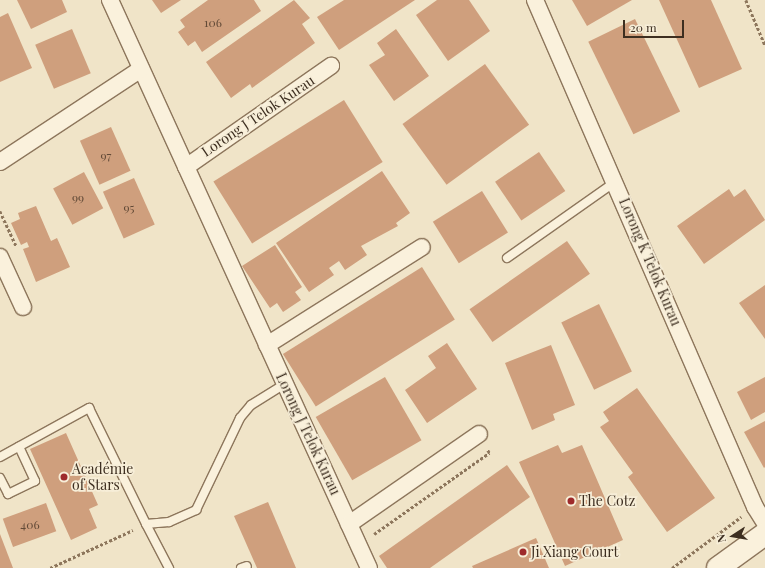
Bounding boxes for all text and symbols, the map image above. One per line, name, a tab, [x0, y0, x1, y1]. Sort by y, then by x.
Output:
scale bar	[625, 12, 686, 38]
house number: 106	[204, 16, 222, 30]
text: 20 m	[630, 19, 657, 35]
street label: Lorong J Telok Kurau	[198, 72, 318, 160]
house number: 97	[101, 149, 111, 163]
house number: 99	[72, 191, 84, 205]
street label: Lorong K Telok Kurau	[615, 195, 685, 329]
house number: 95	[123, 201, 135, 215]
street label: Lorong J Telok Kurau	[272, 370, 344, 498]
place label: Académie of Stars	[72, 461, 133, 494]
marker: Académie of Stars	[59, 472, 69, 482]
place label: The Cotz	[579, 493, 635, 509]
marker: The Cotz	[566, 496, 576, 506]
north arrow	[713, 516, 753, 556]
house number: 406	[20, 518, 40, 532]
text: N	[713, 533, 729, 544]
place label: Ji Xiang Court	[531, 544, 619, 560]
marker: Ji Xiang Court	[518, 547, 528, 557]

